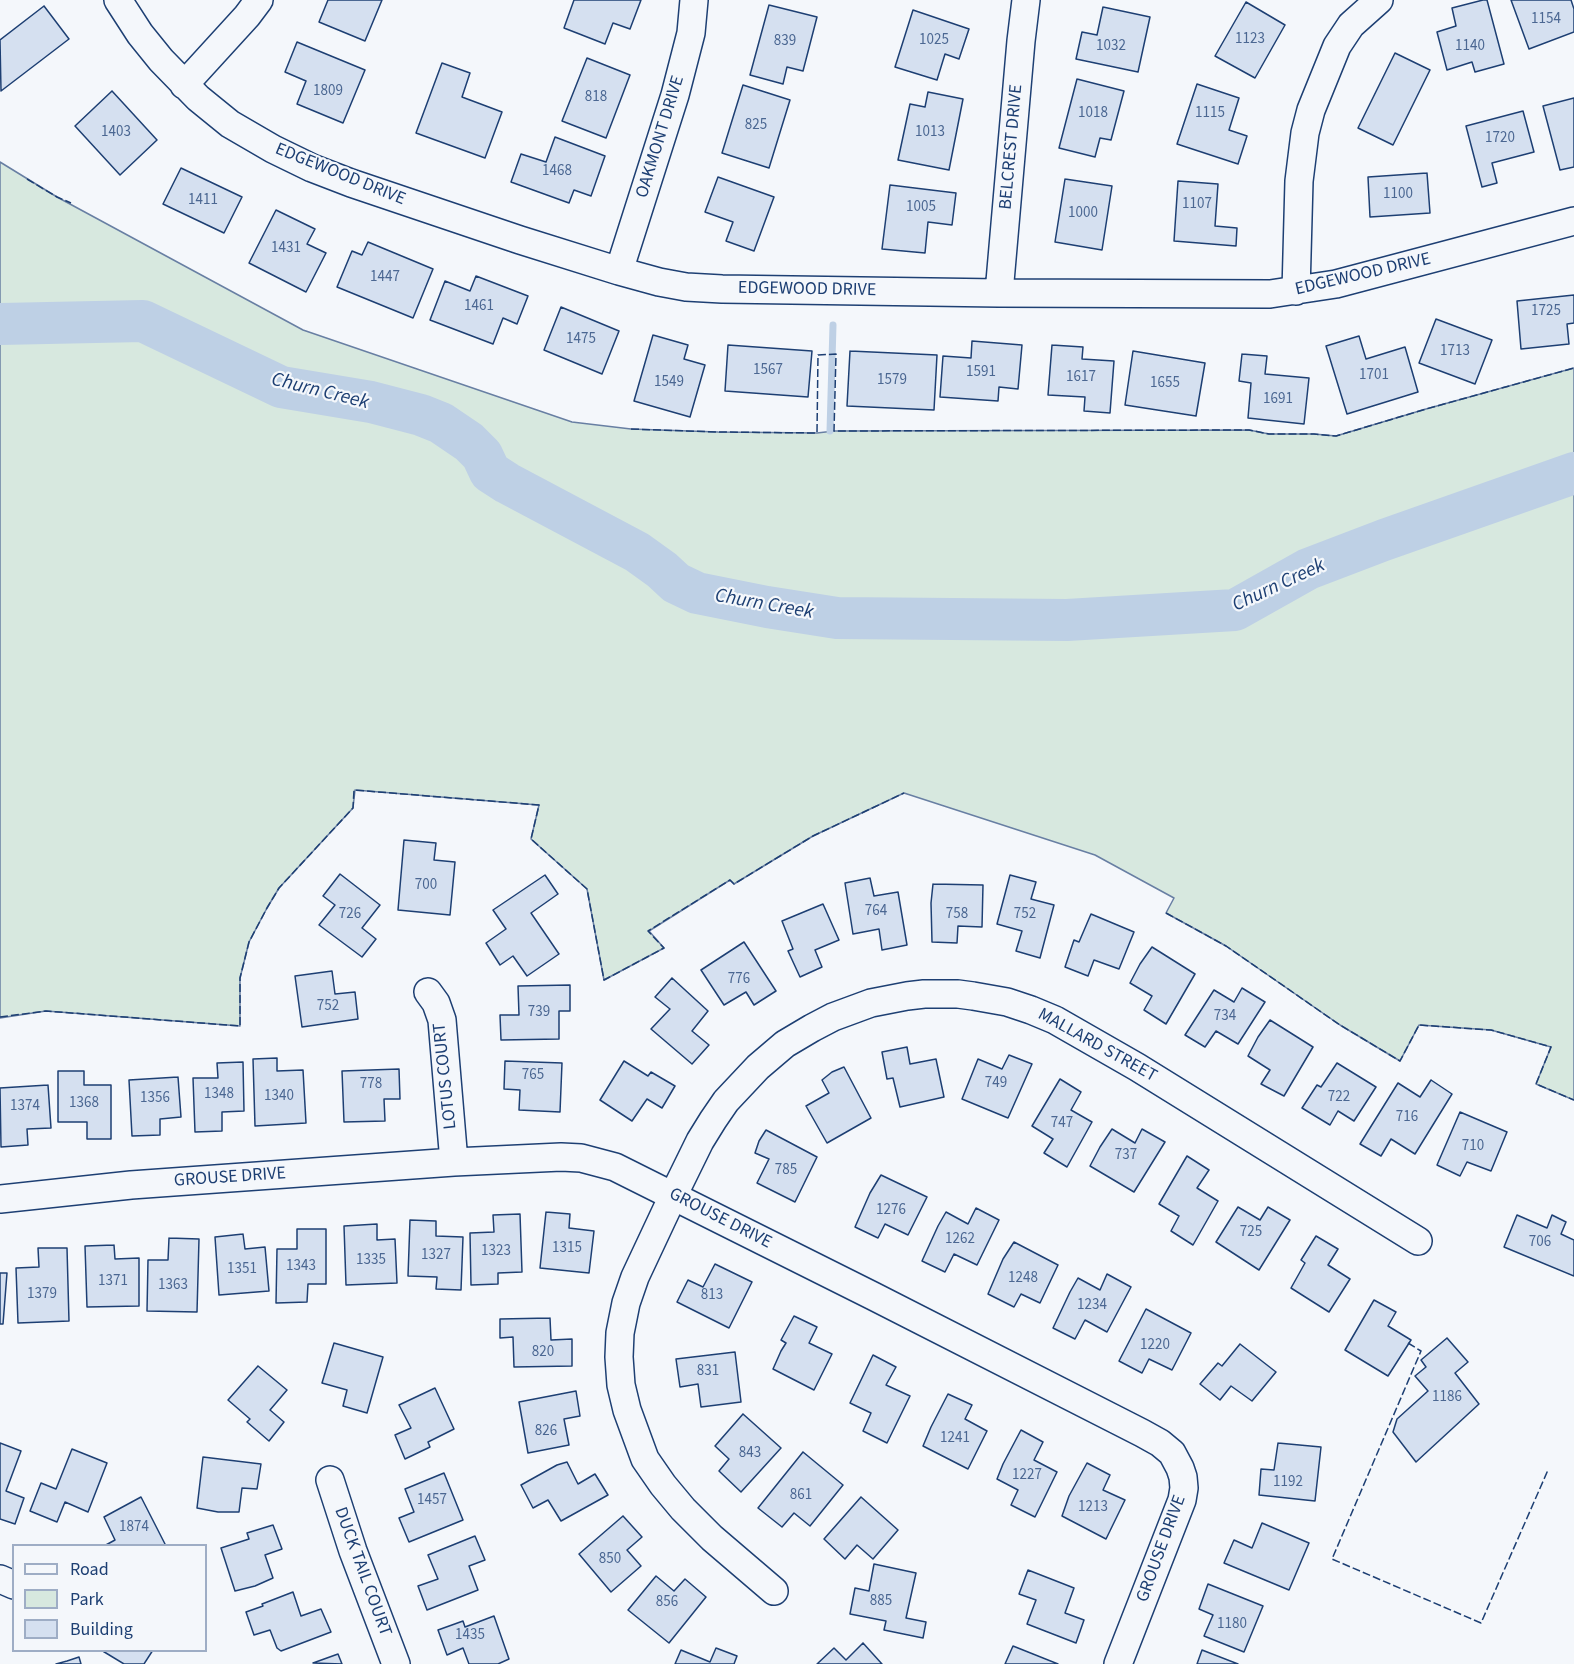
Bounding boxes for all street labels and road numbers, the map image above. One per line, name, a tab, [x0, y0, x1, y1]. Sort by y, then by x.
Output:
street label: OAKMONT DRIVE	[632, 73, 690, 201]
street label: BELCREST DRIVE	[996, 83, 1028, 211]
street label: EDGEWOOD DRIVE	[272, 139, 408, 211]
street label: EDGEWOOD DRIVE	[1293, 249, 1433, 301]
street label: EDGEWOOD DRIVE	[738, 278, 876, 302]
street label: MALLARD STREET	[1034, 1004, 1160, 1088]
street label: LOTUS COURT	[430, 1022, 462, 1130]
street label: GROUSE DRIVE	[173, 1163, 287, 1193]
street label: GROUSE DRIVE	[665, 1184, 775, 1254]
street label: GROUSE DRIVE	[1133, 1493, 1191, 1605]
street label: DUCK TAIL COURT	[329, 1505, 395, 1639]

